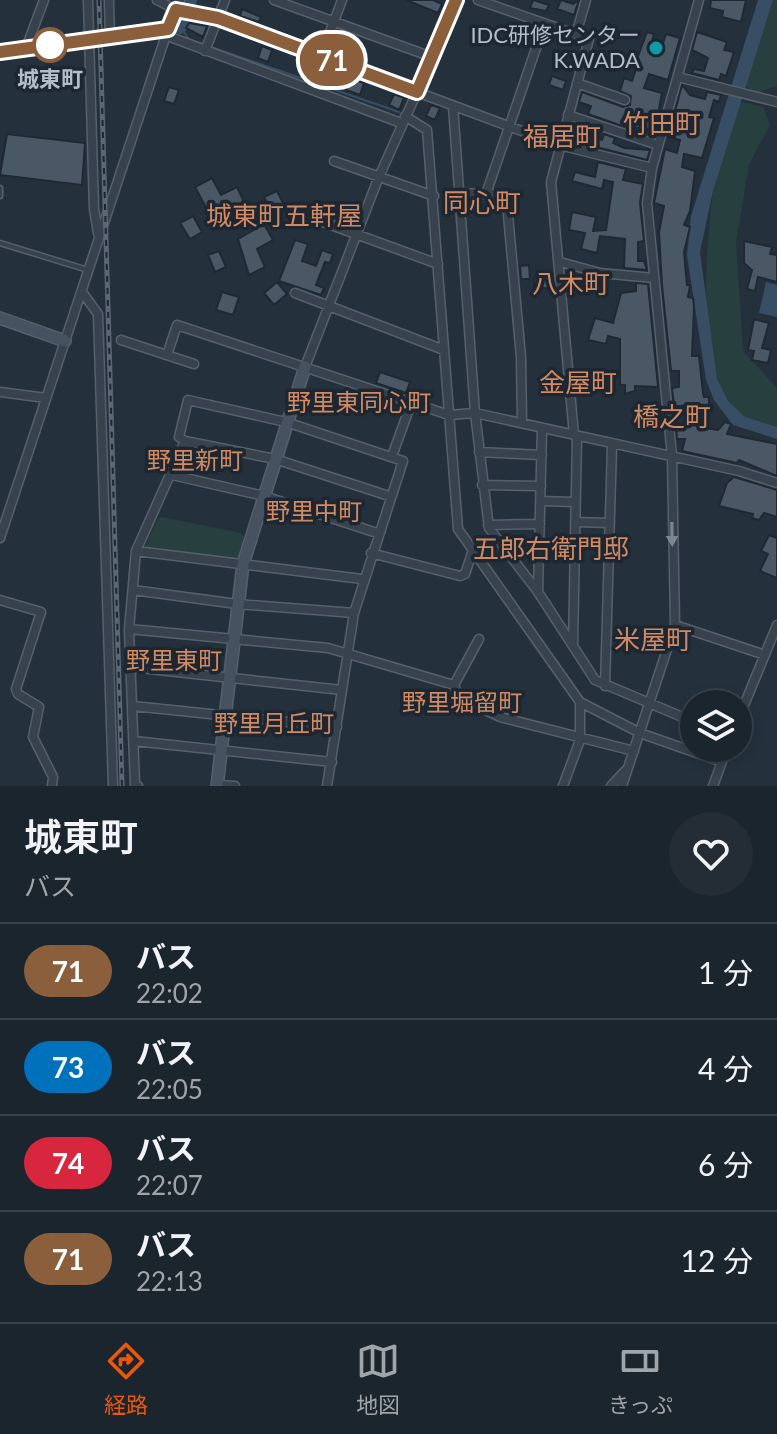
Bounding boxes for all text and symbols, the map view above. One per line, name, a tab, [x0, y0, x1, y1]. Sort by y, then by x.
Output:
place label: IDC研修センター K.WADA	[470, 21, 640, 73]
marker: 城東町	[33, 28, 67, 62]
line badge: 71	[296, 34, 368, 86]
marker: IDC研修センター K.WADA	[647, 39, 665, 57]
text: 71	[316, 43, 348, 77]
place label: 城東町	[17, 65, 83, 92]
district label: 竹田町	[623, 107, 701, 139]
district label: 福居町	[523, 120, 601, 152]
district label: 同心町	[443, 186, 521, 218]
district label: 城東町五軒屋	[206, 199, 362, 231]
district label: 八木町	[532, 267, 610, 299]
district label: 金屋町	[539, 366, 617, 398]
district label: 野里東同心町	[287, 387, 431, 416]
district label: 橋之町	[633, 400, 711, 432]
district label: 野里新町	[147, 445, 243, 474]
district label: 野里中町	[266, 496, 362, 525]
one-way arrow	[666, 522, 678, 547]
district label: 五郎右衛門邸	[473, 532, 629, 564]
district label: 米屋町	[614, 623, 692, 655]
district label: 野里東町	[126, 645, 222, 674]
district label: 野里堀留町	[402, 687, 522, 716]
map controls	[680, 690, 752, 762]
button: layers	[680, 690, 752, 762]
district label: 野里月丘町	[214, 708, 334, 737]
button: heart	[669, 812, 753, 896]
text: 城東町	[24, 813, 138, 859]
text: バス	[24, 870, 76, 902]
text: バス	[136, 938, 196, 974]
text: 71	[52, 954, 84, 988]
text: 1 分	[698, 954, 753, 990]
text: 22:02	[136, 977, 203, 1009]
text: バス	[136, 1034, 196, 1070]
text: 73	[52, 1050, 84, 1084]
text: 4 分	[698, 1050, 753, 1086]
text: 22:05	[136, 1073, 203, 1105]
text: バス	[136, 1130, 196, 1166]
text: 74	[52, 1146, 84, 1180]
text: 6 分	[698, 1146, 753, 1182]
text: 22:07	[136, 1169, 203, 1201]
text: バス	[136, 1226, 196, 1262]
text: 71	[52, 1242, 84, 1276]
text: 12 分	[681, 1242, 753, 1278]
text: 22:13	[136, 1265, 203, 1297]
tab: 経路	[104, 1339, 148, 1419]
tab: 地図	[356, 1339, 400, 1419]
tab: きっぷ	[608, 1339, 673, 1419]

